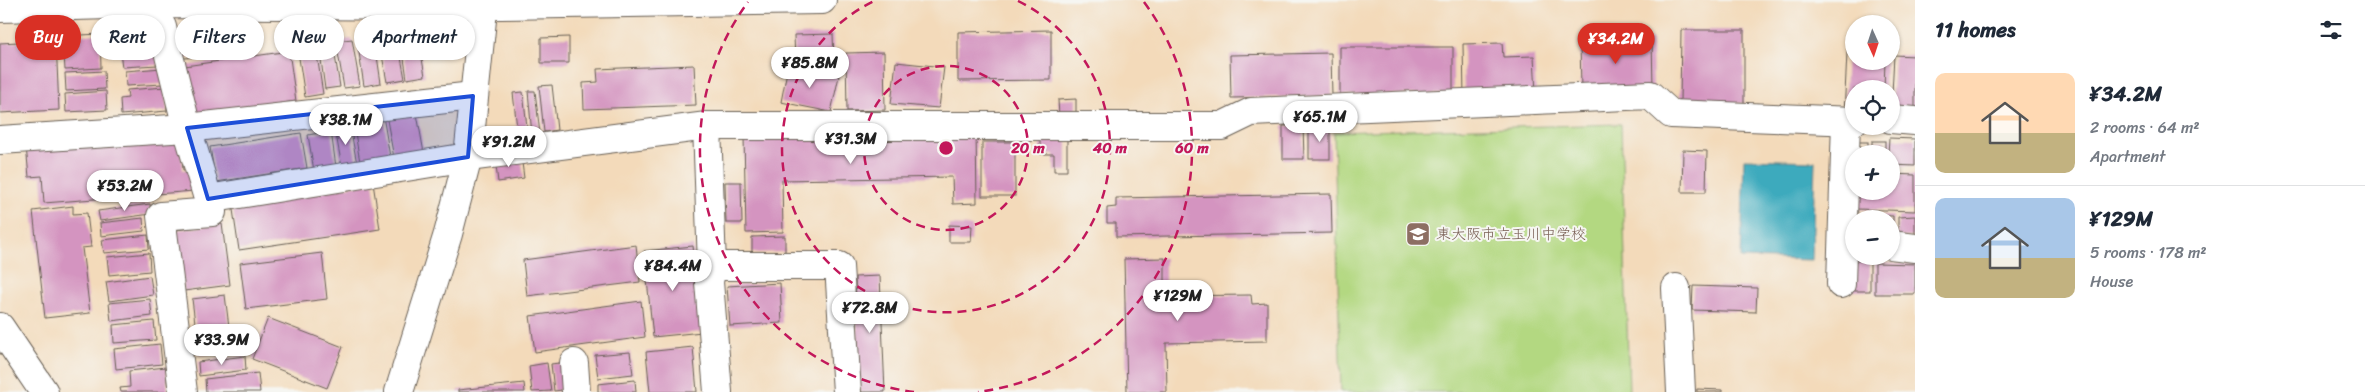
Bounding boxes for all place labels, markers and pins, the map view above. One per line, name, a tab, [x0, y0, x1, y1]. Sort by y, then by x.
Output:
pin: ¥34.2M	[1575, 22, 1657, 65]
pin: ¥85.8M	[769, 46, 851, 89]
pin: ¥65.1M	[1279, 100, 1361, 143]
pin: ¥38.1M	[305, 104, 387, 146]
pin: ¥31.3M	[810, 122, 892, 165]
pin: ¥91.2M	[468, 126, 550, 168]
centre of rings	[937, 139, 955, 157]
pin: ¥53.2M	[84, 170, 166, 212]
school or university icon: 東大阪市立玉川中学校	[1405, 221, 1431, 247]
place label: 東大阪市立玉川中学校	[1436, 221, 1586, 247]
pin: ¥84.4M	[632, 250, 714, 292]
pin: ¥129M	[1143, 280, 1213, 322]
pin: ¥72.8M	[829, 292, 911, 334]
pin: ¥33.9M	[181, 324, 263, 366]

